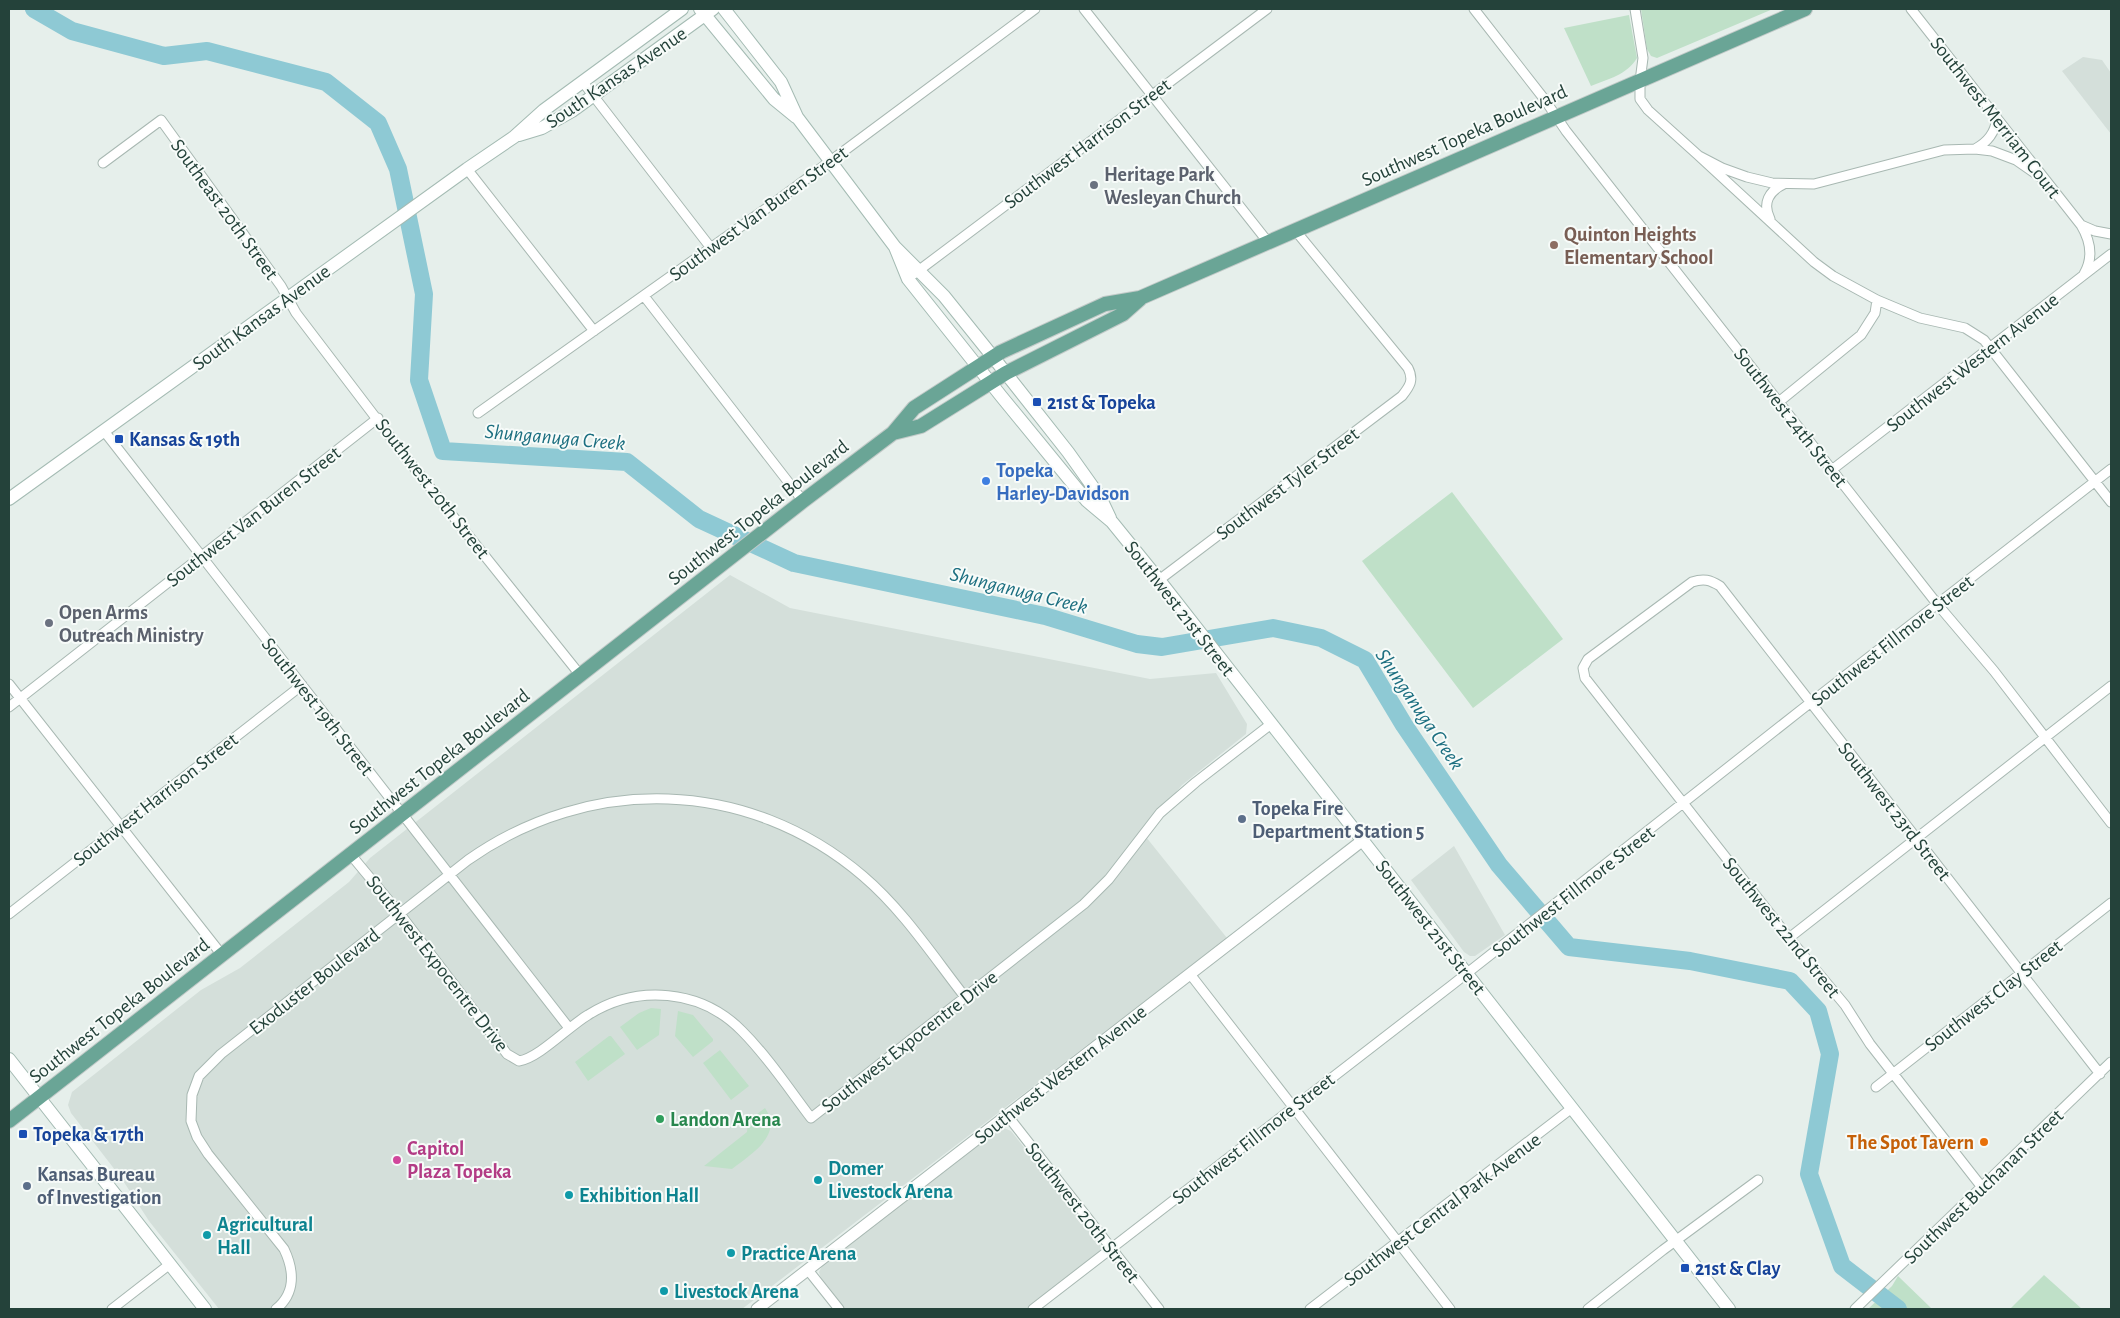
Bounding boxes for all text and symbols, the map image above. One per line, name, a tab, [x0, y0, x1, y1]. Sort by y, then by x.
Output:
street label: South Kansas Avenue	[543, 23, 691, 132]
street label: Southwest Merriam Court	[1926, 33, 2065, 202]
street label: Southwest Harrison Street	[1001, 74, 1175, 213]
street label: Southwest Topeka Boulevard	[1359, 82, 1570, 190]
street label: Southeast 20th Street	[167, 136, 282, 284]
street label: Southwest Van Buren Street	[666, 142, 852, 285]
place label: Heritage Park Wesleyan Church	[1104, 165, 1241, 208]
marker: Heritage Park Wesleyan Church	[1088, 179, 1100, 191]
place label: Quinton Heights Elementary School	[1564, 225, 1713, 268]
marker: Quinton Heights Elementary School	[1548, 239, 1560, 251]
street label: South Kansas Avenue	[189, 261, 334, 374]
street label: Southwest Western Avenue	[1883, 290, 2062, 436]
street label: Southwest 24th Street	[1730, 344, 1851, 492]
place label: 21st & Topeka	[1047, 393, 1156, 413]
marker: 21st & Topeka	[1031, 396, 1043, 408]
street label: Southwest 20th Street	[371, 415, 493, 563]
water label: Shunganuga Creek	[484, 421, 626, 454]
street label: Southwest Tyler Street	[1213, 423, 1363, 544]
place label: Kansas & 19th	[129, 430, 240, 450]
marker: Kansas & 19th	[113, 433, 125, 445]
street label: Southwest Topeka Boulevard	[665, 436, 852, 589]
street label: Southwest Van Buren Street	[163, 442, 345, 591]
place label: Topeka Harley-Davidson	[996, 461, 1130, 504]
marker: Topeka Harley-Davidson	[980, 475, 992, 487]
street label: Southwest 21st Street	[1121, 537, 1238, 680]
water label: Shunganuga Creek	[948, 563, 1090, 618]
street label: Southwest Fillmore Street	[1808, 571, 1978, 710]
place label: Open Arms Outreach Ministry	[59, 603, 204, 646]
marker: Open Arms Outreach Ministry	[43, 617, 55, 629]
street label: Southwest 19th Street	[257, 634, 377, 780]
water label: Shunganuga Creek	[1371, 645, 1468, 774]
street label: Southwest Topeka Boulevard	[346, 685, 533, 838]
street label: Southwest Harrison Street	[70, 729, 242, 870]
street label: Southwest 23rd Street	[1834, 739, 1955, 885]
place label: Topeka Fire Department Station 5	[1252, 799, 1424, 842]
marker: Topeka Fire Department Station 5	[1236, 813, 1248, 825]
street label: Southwest Fillmore Street	[1489, 822, 1659, 961]
street label: Southwest 22nd Street	[1719, 854, 1844, 1002]
street label: Southwest 21st Street	[1372, 856, 1489, 999]
street label: Southwest Expocentre Drive	[362, 872, 512, 1055]
street label: Exoduster Boulevard	[246, 925, 384, 1039]
street label: Southwest Topeka Boulevard	[26, 934, 213, 1087]
street label: Southwest Clay Street	[1921, 936, 2067, 1055]
street label: Southwest Expocentre Drive	[818, 967, 1001, 1117]
street label: Southwest Western Avenue	[971, 1002, 1150, 1148]
street label: Southwest Fillmore Street	[1169, 1069, 1339, 1208]
street label: Southwest Buchanan Street	[1900, 1105, 2068, 1268]
place label: Landon Arena	[670, 1110, 781, 1130]
marker: Landon Arena	[654, 1113, 666, 1125]
place label: Topeka & 17th	[33, 1125, 144, 1145]
marker: Topeka & 17th	[17, 1128, 29, 1140]
street label: Southwest Central Park Avenue	[1340, 1129, 1545, 1290]
place label: The Spot Tavern	[1847, 1133, 1974, 1153]
marker: The Spot Tavern	[1978, 1136, 1990, 1148]
place label: Capitol Plaza Topeka	[407, 1139, 512, 1182]
street label: Southwest 20th Street	[1021, 1139, 1143, 1287]
marker: Capitol Plaza Topeka	[391, 1154, 403, 1166]
place label: Domer Livestock Arena	[828, 1159, 954, 1202]
place label: Kansas Bureau of Investigation	[37, 1165, 162, 1208]
marker: Domer Livestock Arena	[812, 1174, 824, 1186]
marker: Kansas Bureau of Investigation	[21, 1180, 33, 1192]
place label: Exhibition Hall	[579, 1186, 699, 1206]
marker: Exhibition Hall	[563, 1189, 575, 1201]
place label: Agricultural Hall	[217, 1215, 313, 1258]
marker: Agricultural Hall	[201, 1229, 213, 1241]
place label: Practice Arena	[741, 1244, 857, 1264]
marker: Practice Arena	[725, 1247, 737, 1259]
place label: 21st & Clay	[1695, 1259, 1780, 1279]
marker: 21st & Clay	[1679, 1262, 1691, 1274]
place label: Livestock Arena	[674, 1282, 800, 1302]
marker: Livestock Arena	[658, 1285, 670, 1297]

